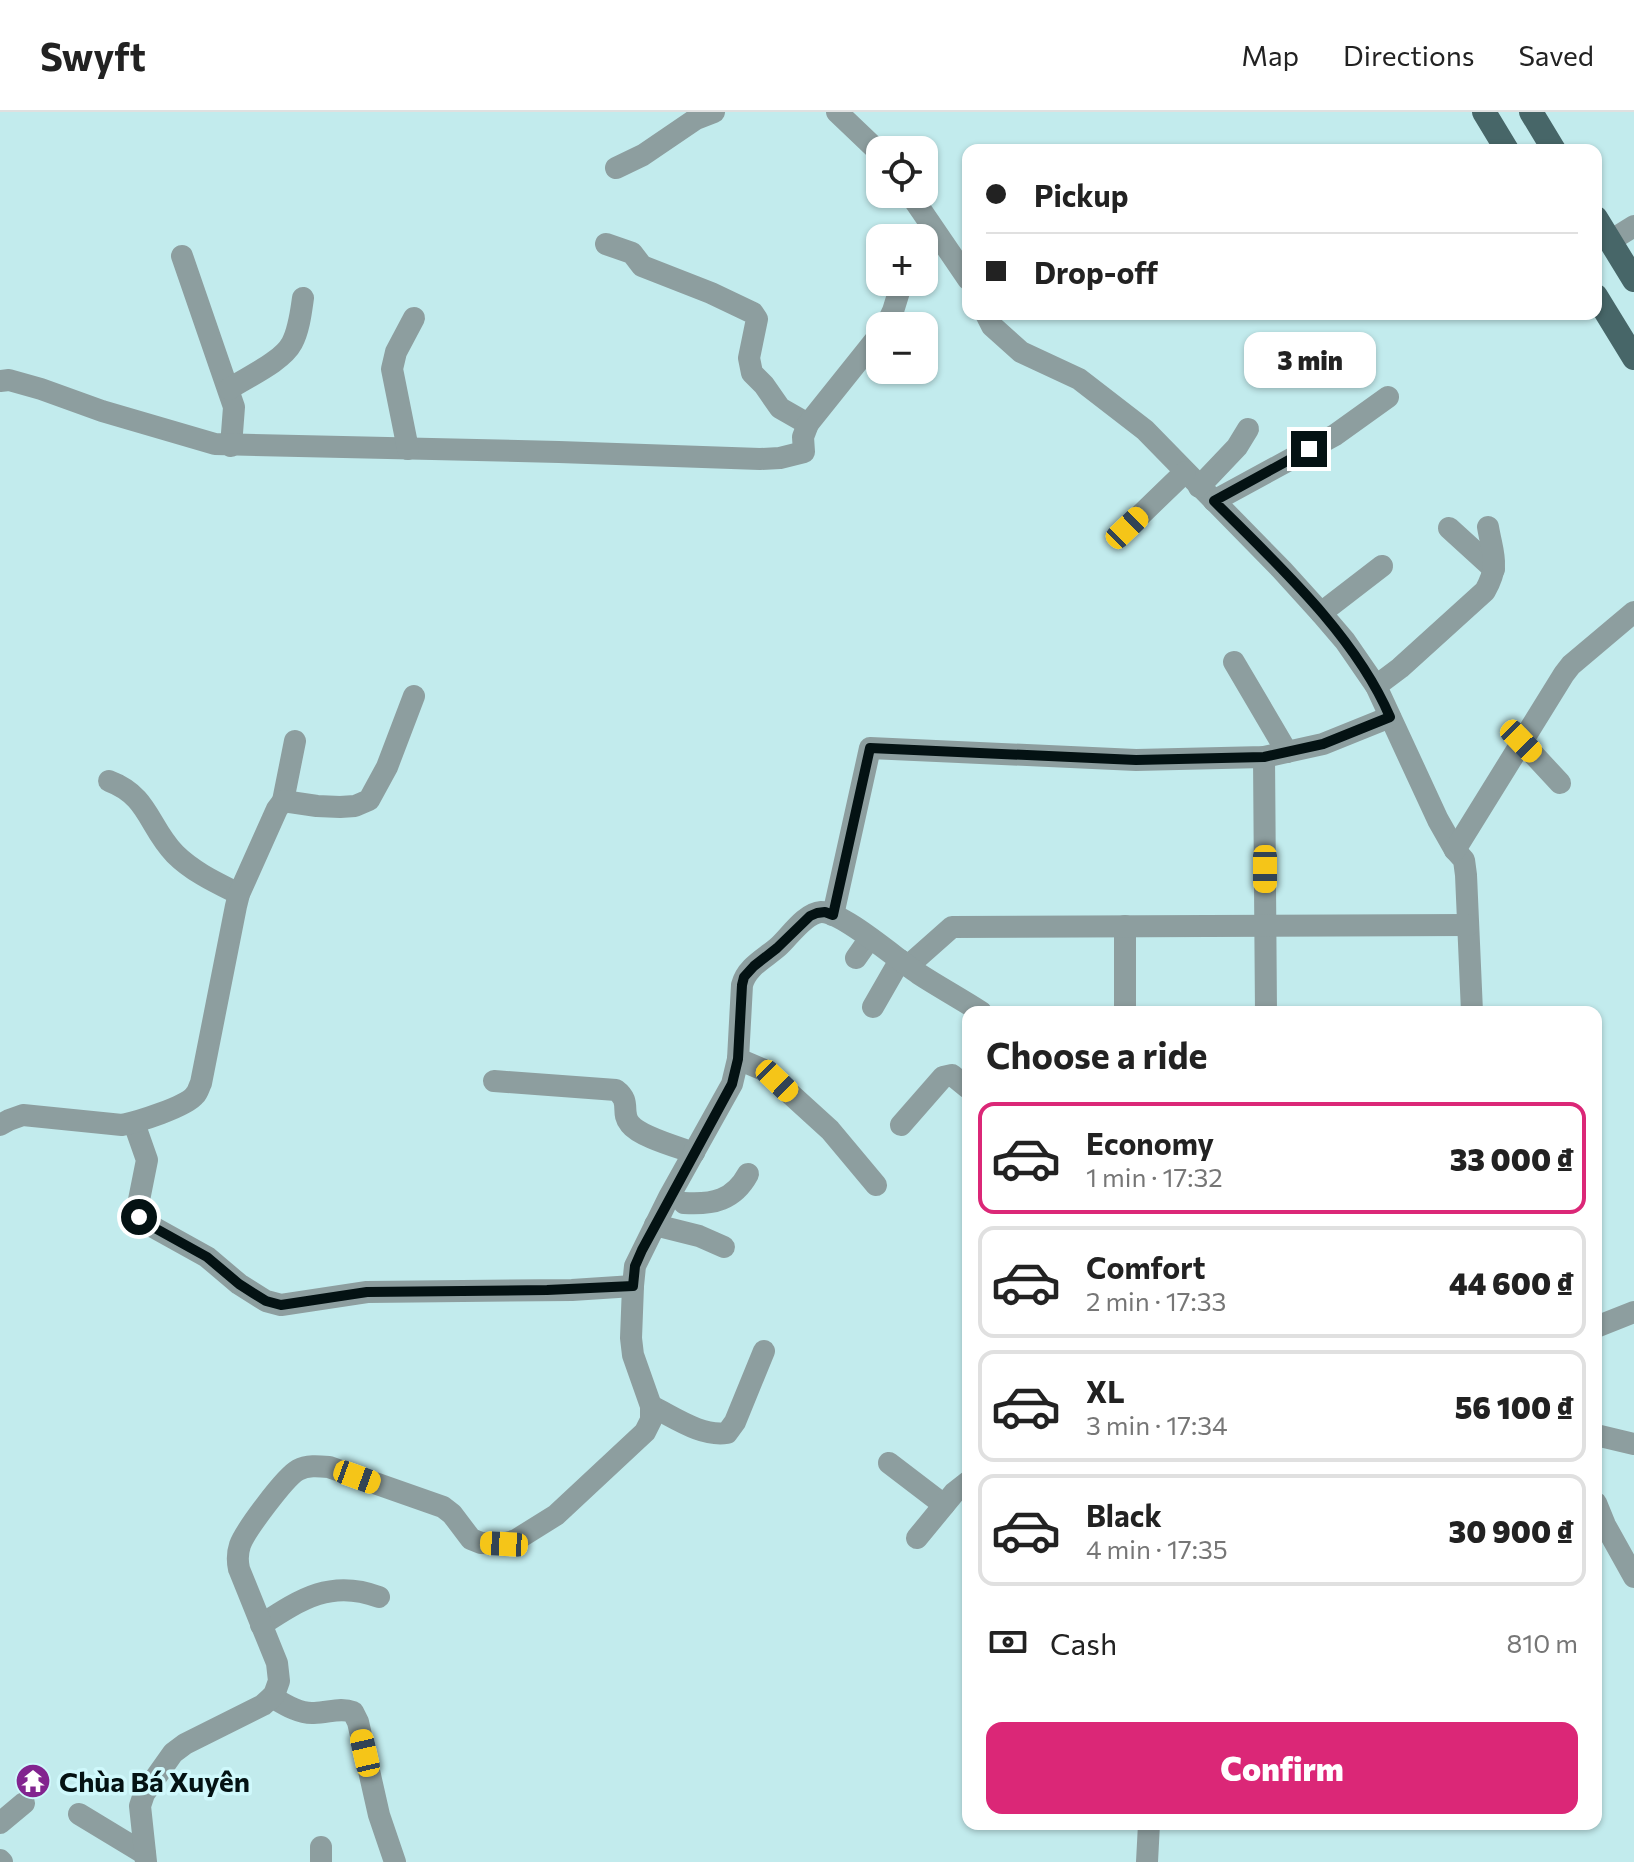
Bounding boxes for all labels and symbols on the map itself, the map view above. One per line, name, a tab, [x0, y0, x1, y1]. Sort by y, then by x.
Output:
callout: 3 min	[1243, 333, 1375, 389]
route end	[1291, 431, 1327, 467]
car	[1101, 503, 1153, 553]
car	[1496, 715, 1546, 767]
car	[1253, 845, 1277, 893]
car	[751, 1056, 803, 1106]
route start	[121, 1199, 157, 1235]
car	[330, 1458, 384, 1496]
car	[479, 1531, 529, 1557]
car	[348, 1727, 382, 1779]
temple icon: Chùa Bá Xuyên	[14, 1762, 52, 1800]
place label: Chùa Bá Xuyên	[59, 1764, 250, 1798]

